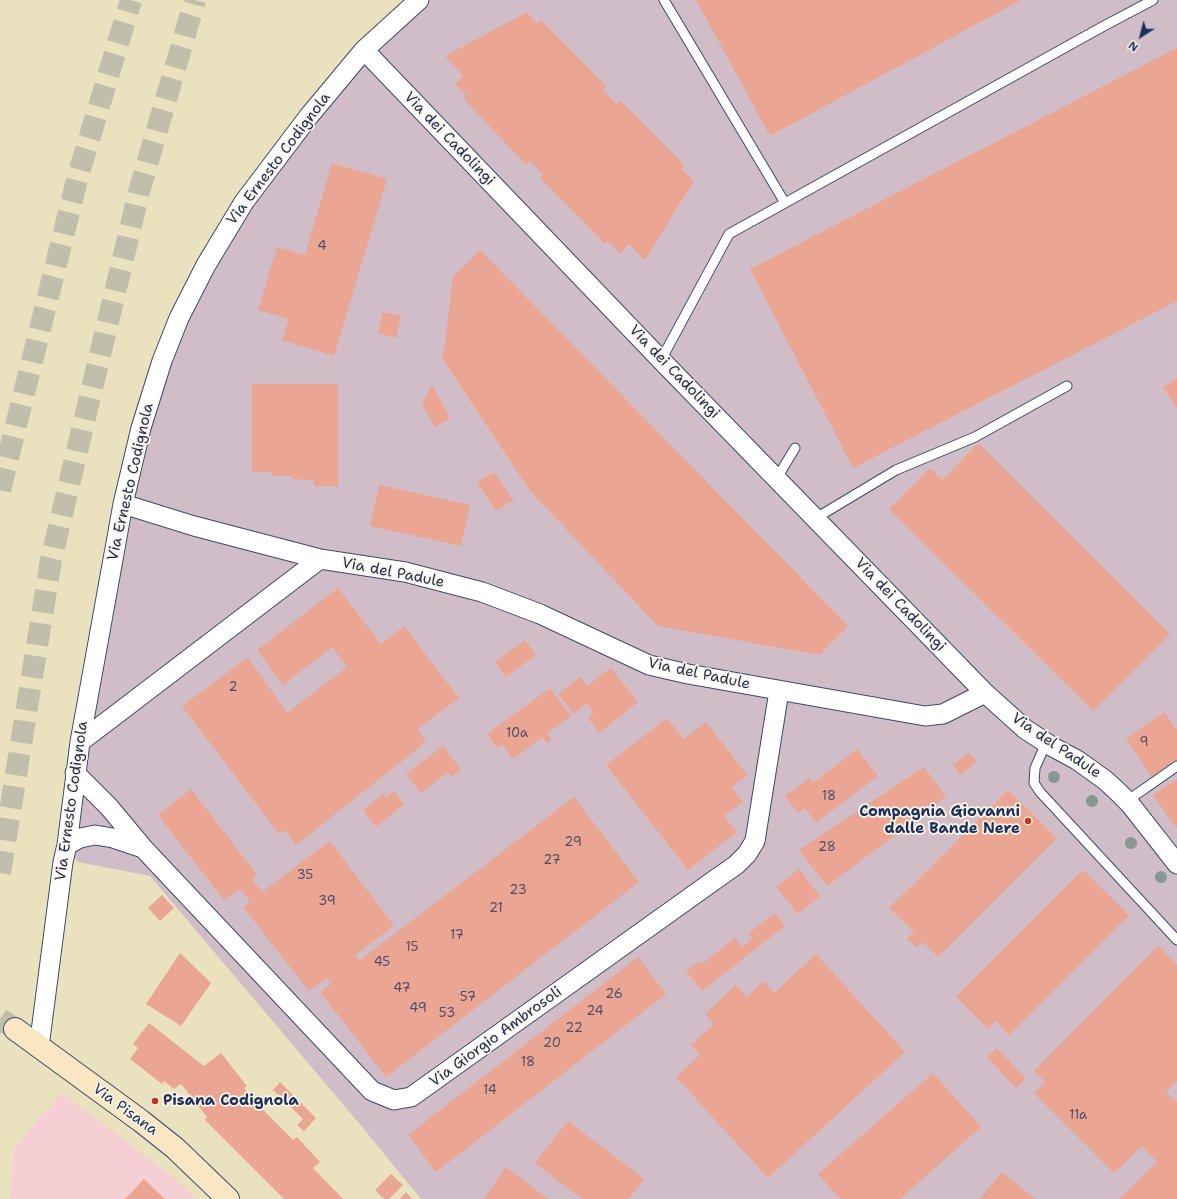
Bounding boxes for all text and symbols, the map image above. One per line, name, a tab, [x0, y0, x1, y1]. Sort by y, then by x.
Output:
north arrow	[1121, 16, 1161, 56]
text: N	[1126, 37, 1142, 55]
street label: Via Ernesto Codignola	[223, 89, 335, 229]
street label: Via dei Cadolingi	[400, 89, 498, 189]
house number: 4	[317, 239, 327, 255]
street label: Via dei Cadolingi	[625, 322, 723, 422]
street label: Via Ernesto Codignola	[104, 401, 158, 563]
street label: Via del Padule	[340, 554, 446, 592]
street label: Via dei Cadolingi	[851, 555, 949, 655]
street label: Via del Padule	[646, 654, 752, 694]
house number: 2	[228, 680, 238, 696]
street label: Via del Padule	[1008, 709, 1104, 783]
street label: Via Ernesto Codignola	[52, 720, 92, 882]
house number: 10a	[506, 726, 528, 742]
house number: 9	[1139, 735, 1149, 751]
house number: 18	[822, 789, 836, 805]
place label: Compagnia Giovanni dalle Bande Nere	[859, 803, 1020, 838]
marker: Compagnia Giovanni dalle Bande Nere	[1023, 816, 1033, 826]
house number: 29	[564, 835, 582, 851]
house number: 28	[818, 840, 836, 856]
house number: 27	[543, 853, 561, 869]
house number: 35	[297, 868, 313, 884]
house number: 23	[509, 883, 527, 899]
house number: 39	[318, 894, 336, 910]
house number: 21	[489, 901, 503, 917]
house number: 17	[450, 928, 464, 944]
house number: 15	[405, 940, 419, 956]
house number: 45	[374, 955, 390, 971]
house number: 47	[393, 981, 411, 997]
street label: Via Giorgio Ambrosoli	[426, 983, 566, 1091]
house number: 26	[605, 987, 623, 1003]
house number: 57	[460, 990, 476, 1006]
house number: 49	[409, 1001, 427, 1017]
house number: 24	[586, 1004, 604, 1020]
house number: 53	[439, 1006, 455, 1022]
house number: 22	[565, 1021, 583, 1037]
house number: 20	[543, 1036, 561, 1052]
house number: 18	[521, 1055, 535, 1071]
street label: Via Pisana	[89, 1080, 161, 1140]
house number: 14	[483, 1083, 497, 1099]
place label: Pisana Codignola	[163, 1092, 299, 1110]
marker: Pisana Codignola	[150, 1096, 160, 1106]
house number: 11a	[1069, 1108, 1087, 1124]

